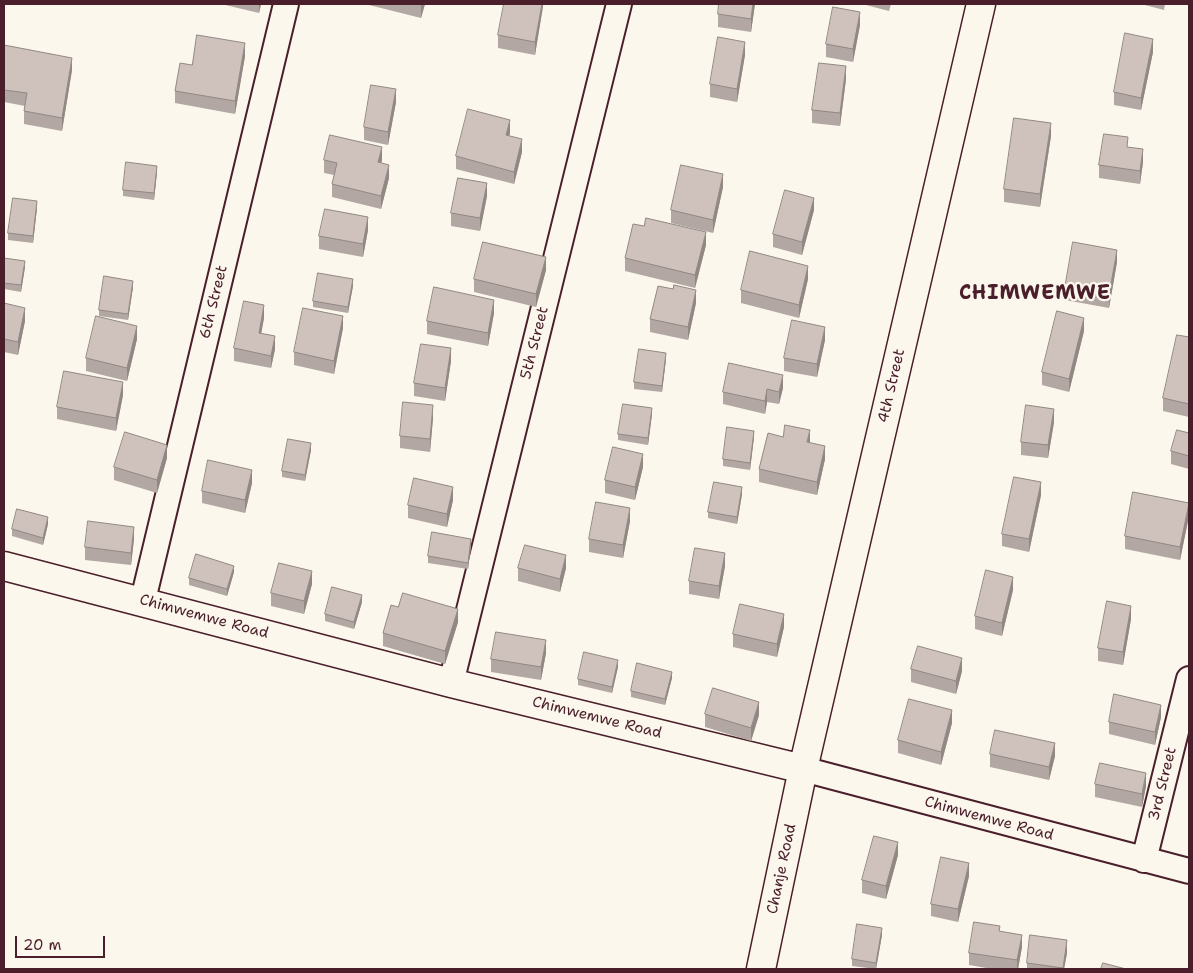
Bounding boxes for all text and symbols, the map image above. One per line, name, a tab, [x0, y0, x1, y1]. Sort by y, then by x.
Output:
street label: 6th Street	[196, 263, 232, 341]
district label: CHIMWEMWE	[958, 282, 1112, 306]
street label: 5th Street	[517, 305, 553, 381]
street label: 4th Street	[875, 347, 909, 425]
street label: Chimwemwe Road	[137, 591, 271, 643]
street label: Chimwemwe Road	[530, 693, 664, 743]
street label: 3rd Street	[1145, 745, 1181, 823]
street label: Chimwemwe Road	[922, 793, 1056, 845]
street label: Chanje Road	[764, 822, 800, 916]
scale bar	[18, 926, 108, 958]
text: 20 m	[23, 935, 62, 955]

